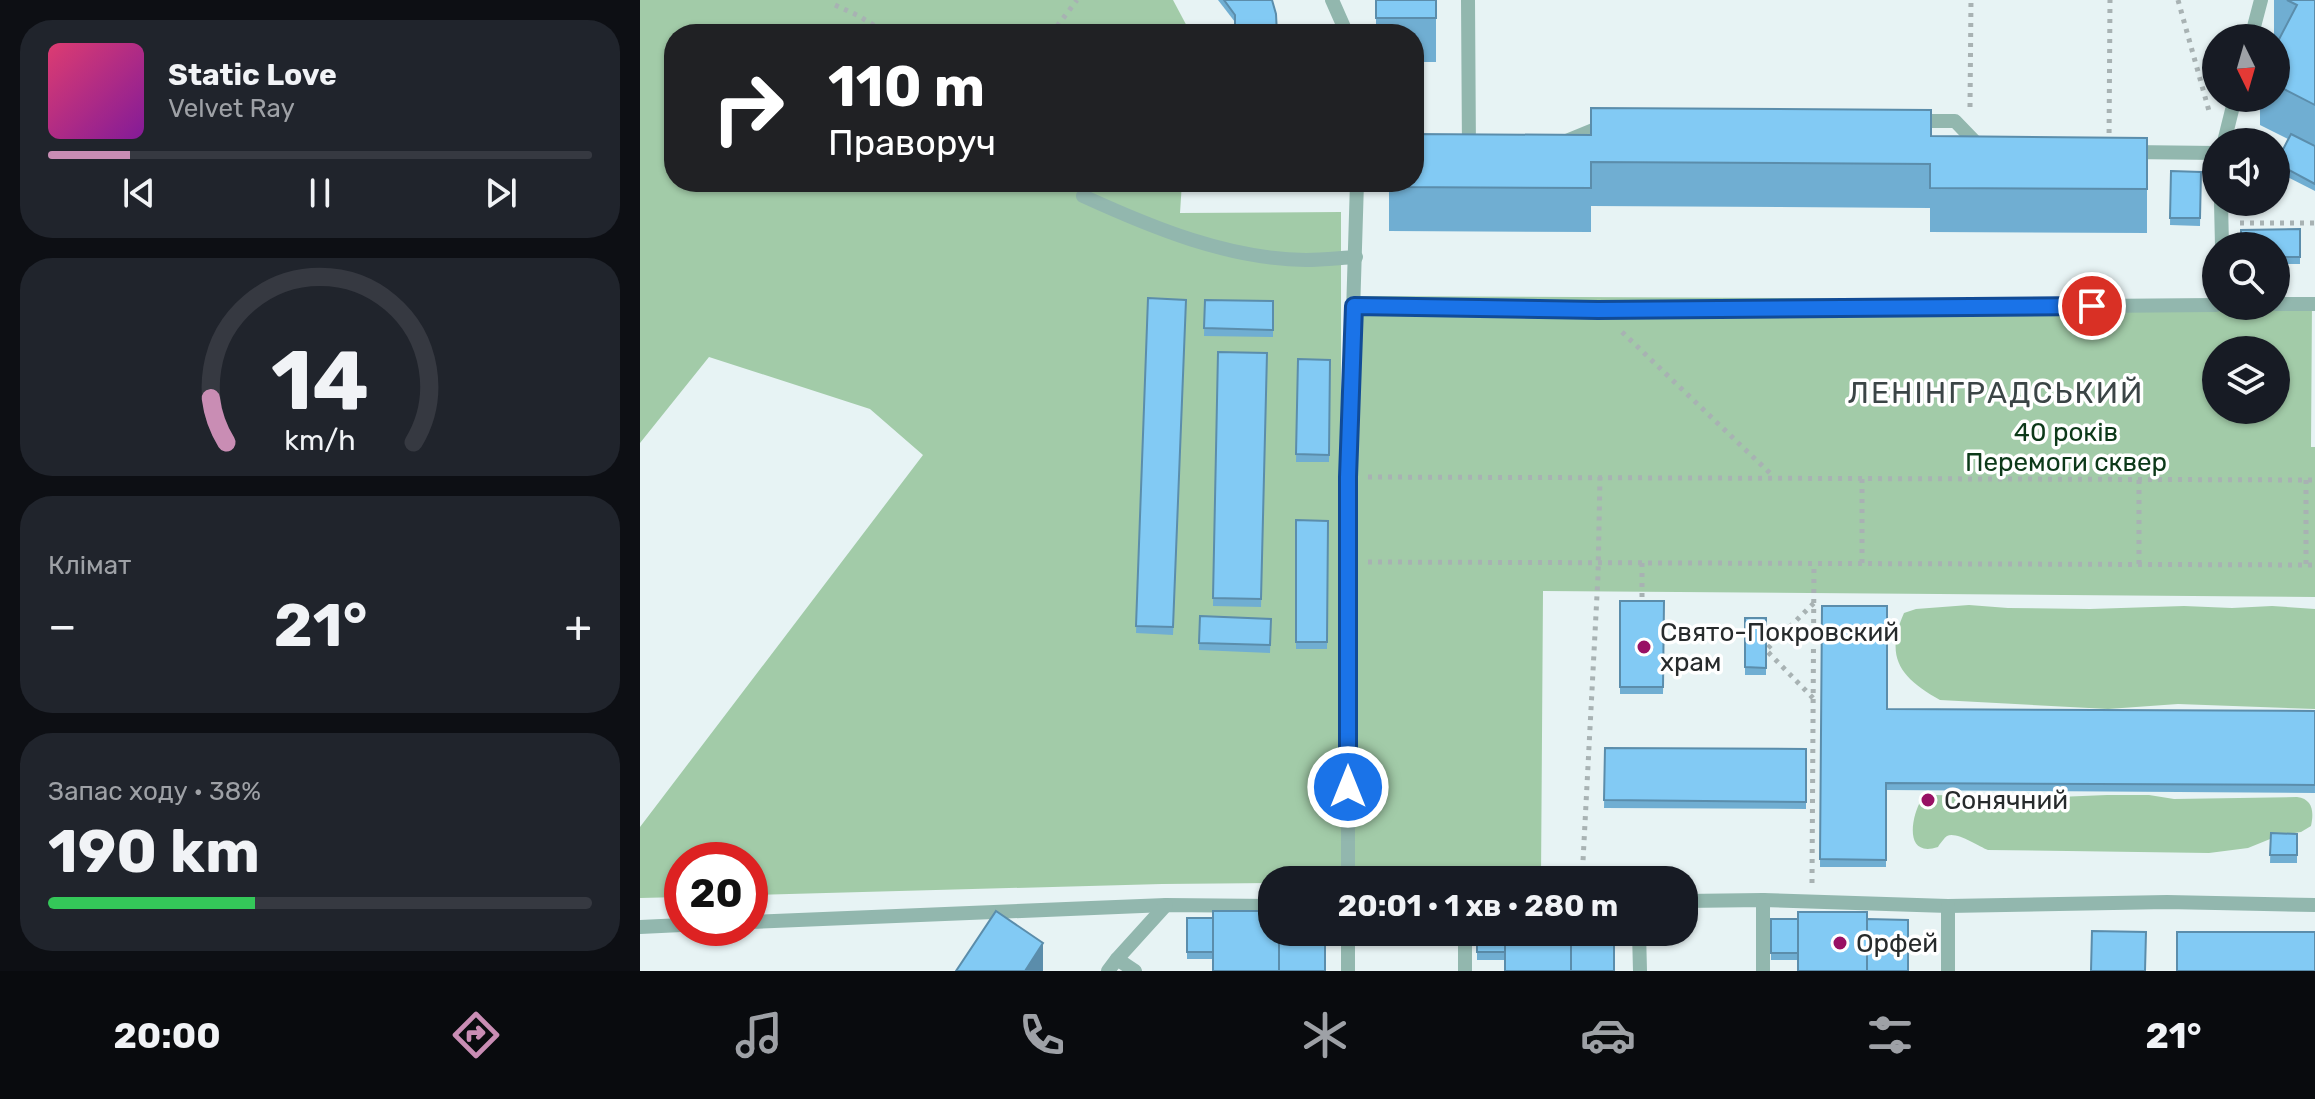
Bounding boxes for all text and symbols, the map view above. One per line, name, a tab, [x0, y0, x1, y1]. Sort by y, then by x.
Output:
north arrow	[2202, 24, 2290, 112]
map controls	[2202, 24, 2290, 424]
text: 110 m	[828, 54, 985, 120]
icon: right	[696, 56, 800, 160]
text: Static Love	[168, 57, 337, 93]
text: Velvet Ray	[168, 93, 295, 124]
text: Праворуч	[828, 121, 996, 164]
button: sound	[2202, 128, 2290, 216]
icon: previous	[117, 171, 161, 215]
icon: pause	[298, 171, 342, 215]
icon: next	[479, 171, 523, 215]
button: search	[2202, 232, 2290, 320]
pin	[2058, 272, 2126, 340]
icon: arrive	[2070, 284, 2114, 328]
text: 14	[271, 330, 369, 429]
button: layers	[2202, 336, 2290, 424]
district label: ЛЕНІНГРАДСЬКИЙ	[1848, 375, 2144, 411]
park label: 40 років Перемоги сквер	[1965, 417, 2167, 478]
text: km/h	[284, 423, 356, 457]
text: Клімат	[48, 550, 131, 581]
text: 21°	[274, 590, 367, 661]
text: −	[48, 600, 77, 652]
text: +	[565, 600, 592, 652]
place label: Свято-Покровский храм	[1660, 617, 1899, 678]
marker: Свято-Покровский храм	[1635, 638, 1653, 656]
position arrow	[1306, 745, 1390, 829]
text: Запас ходу · 38%	[48, 776, 261, 807]
place label: Сонячний	[1944, 785, 2068, 816]
marker: Сонячний	[1919, 791, 1937, 809]
text: 190 km	[48, 816, 260, 887]
speed limit sign: 20	[664, 842, 768, 946]
text: 20:01 · 1 хв · 280 m	[1338, 888, 1618, 924]
place label: Орфей	[1856, 928, 1938, 959]
marker: Орфей	[1831, 934, 1849, 952]
icon: directions	[448, 1007, 504, 1063]
icon: music	[731, 1007, 787, 1063]
icon: phone	[1014, 1007, 1070, 1063]
icon: climate	[1297, 1007, 1353, 1063]
icon: car	[1580, 1007, 1636, 1063]
icon: filters	[1862, 1007, 1918, 1063]
text: 20:00	[113, 1014, 221, 1057]
text: 21°	[2145, 1014, 2201, 1057]

